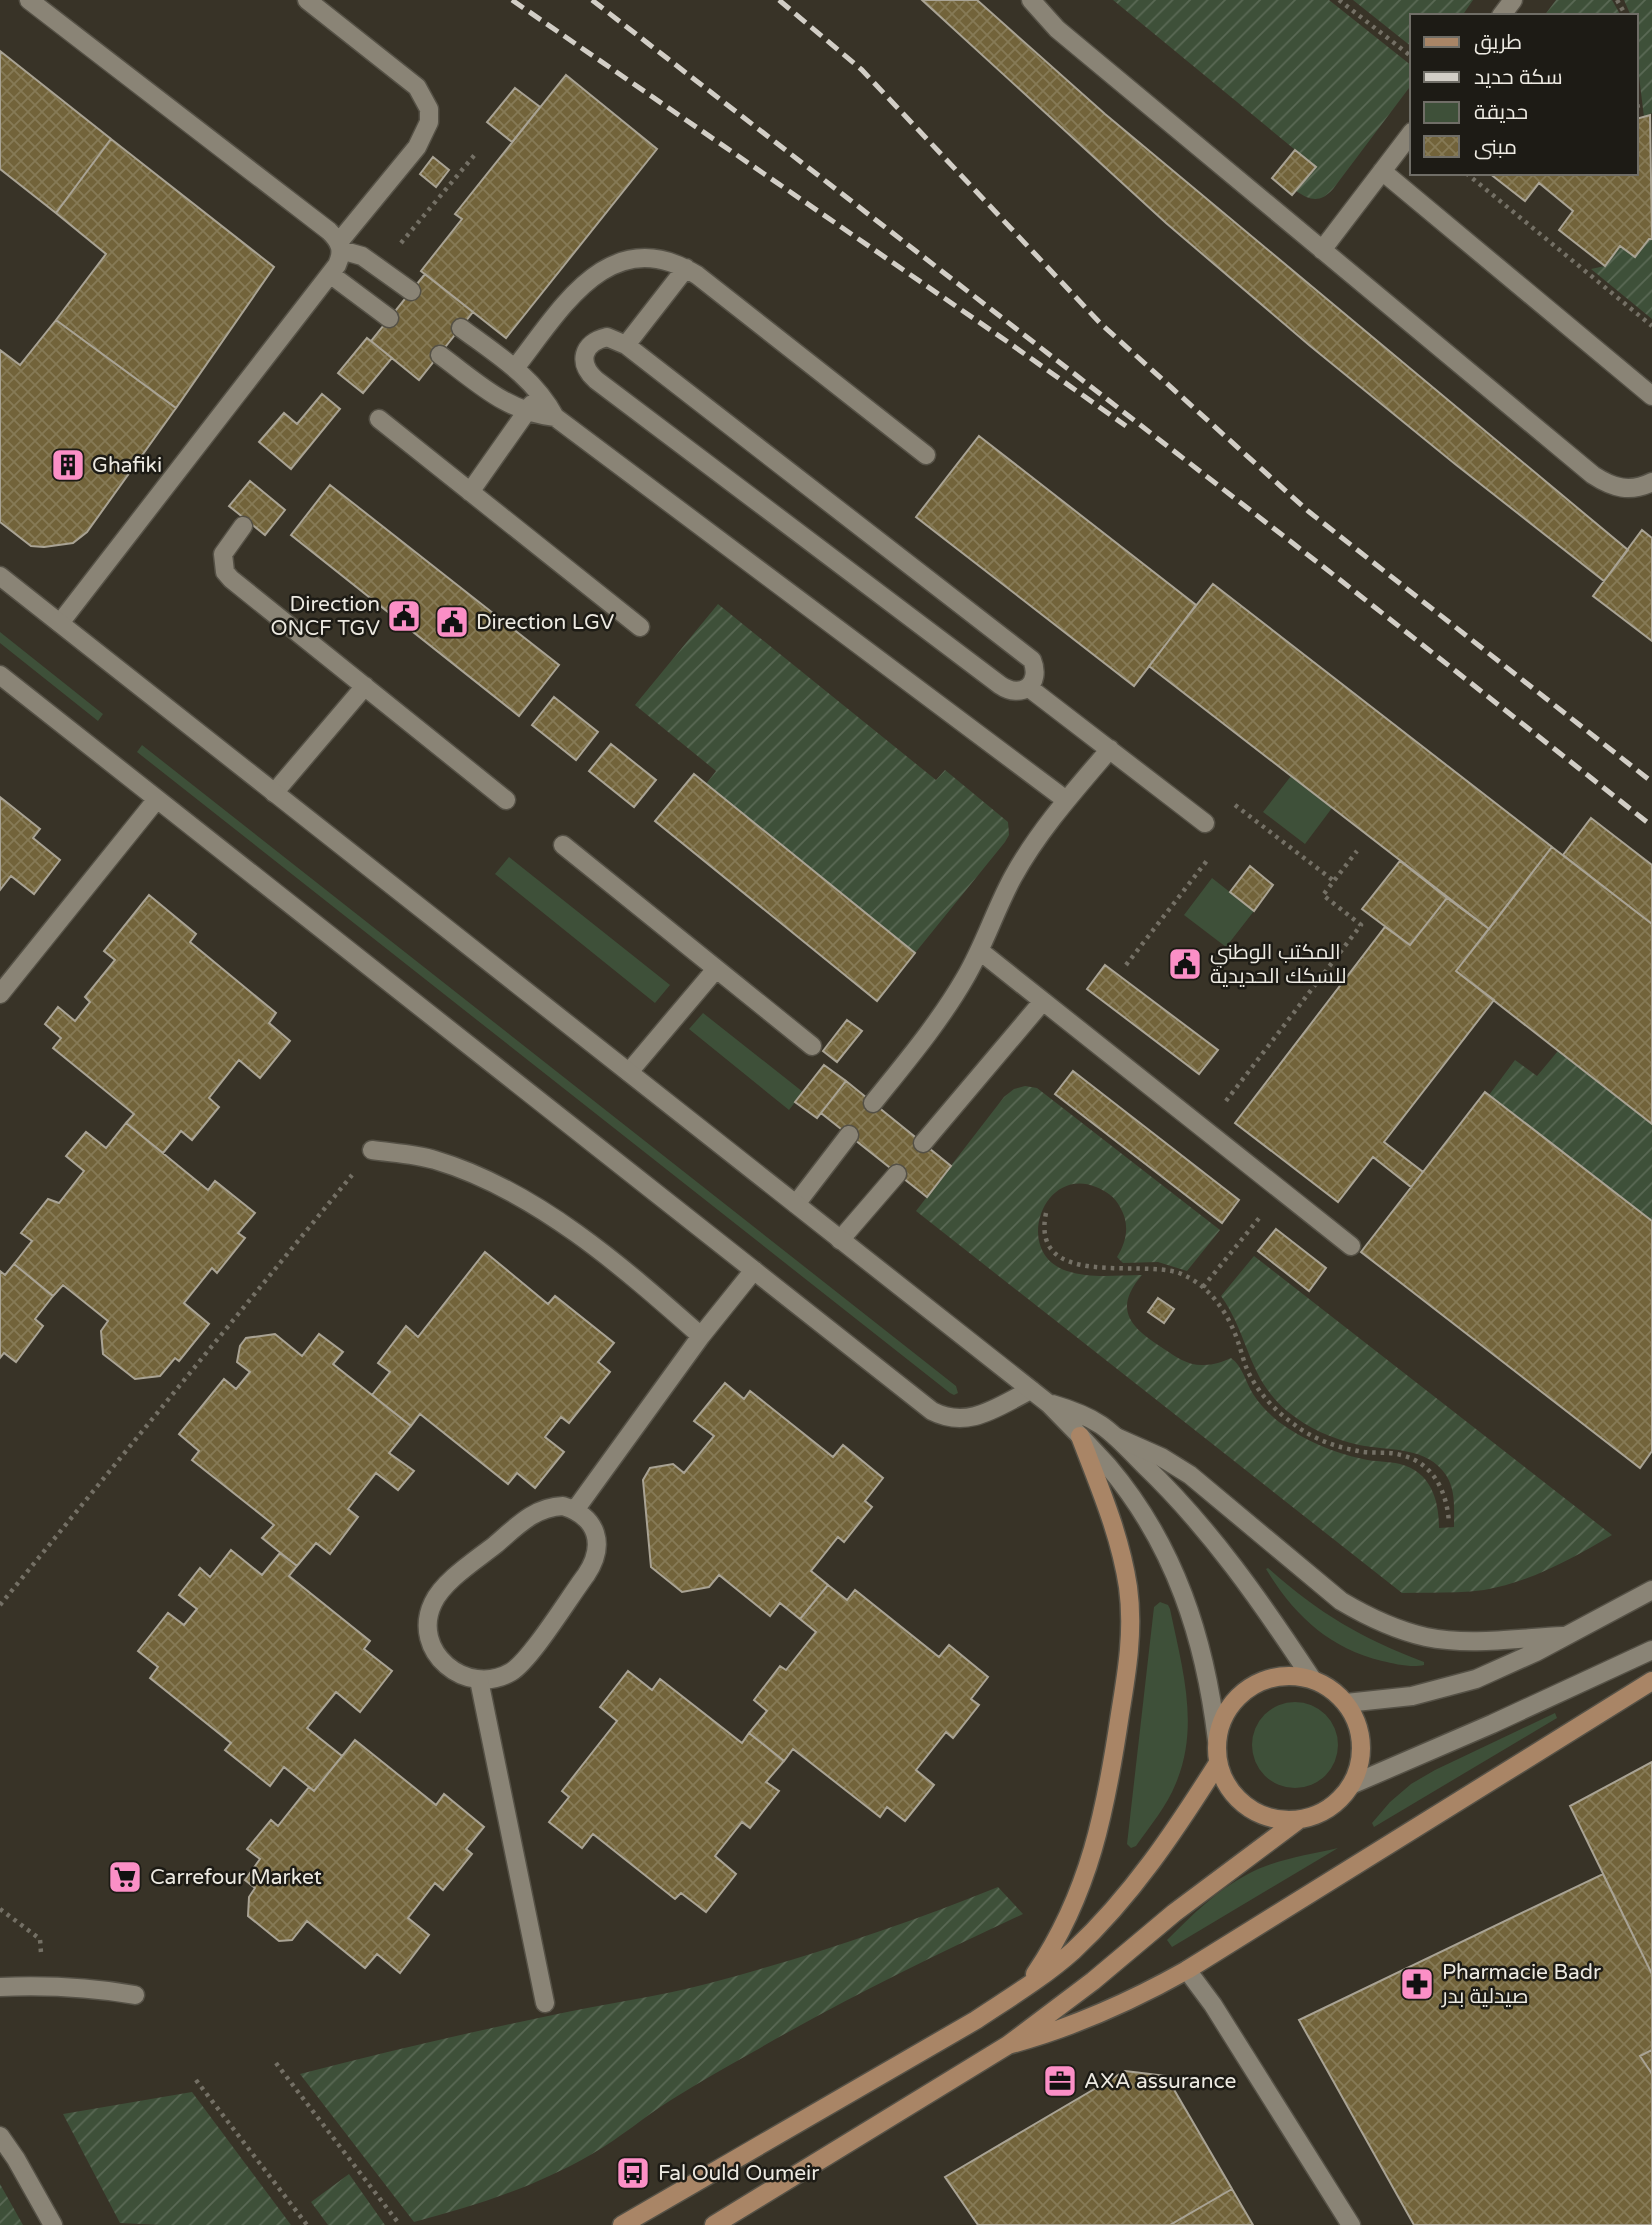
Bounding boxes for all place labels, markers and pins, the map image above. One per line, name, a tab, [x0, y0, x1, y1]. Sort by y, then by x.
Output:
building icon: Ghafiki	[49, 446, 87, 484]
place label: Ghafiki	[92, 453, 162, 478]
place label: Direction ONCF TGV	[271, 592, 380, 641]
public building icon: Direction ONCF TGV	[385, 597, 423, 635]
public building icon: Direction LGV	[433, 603, 471, 641]
place label: Direction LGV	[476, 610, 615, 635]
place label: المكتب الوطني للسكك الحديدية	[1210, 940, 1347, 989]
public building icon: المكتب الوطني للسكك الحديدية	[1166, 945, 1204, 983]
supermarket icon: Carrefour Market	[106, 1858, 144, 1896]
place label: Carrefour Market	[150, 1865, 322, 1890]
place label: Pharmacie Badr صيدلية بدر	[1441, 1960, 1601, 2009]
pharmacy icon: Pharmacie Badr صيدلية بدر	[1398, 1965, 1436, 2003]
office icon: AXA assurance	[1041, 2062, 1079, 2100]
place label: AXA assurance	[1084, 2069, 1237, 2094]
bus stop icon: Fal Ould Oumeir	[614, 2154, 652, 2192]
place label: Fal Ould Oumeir	[658, 2161, 819, 2186]

